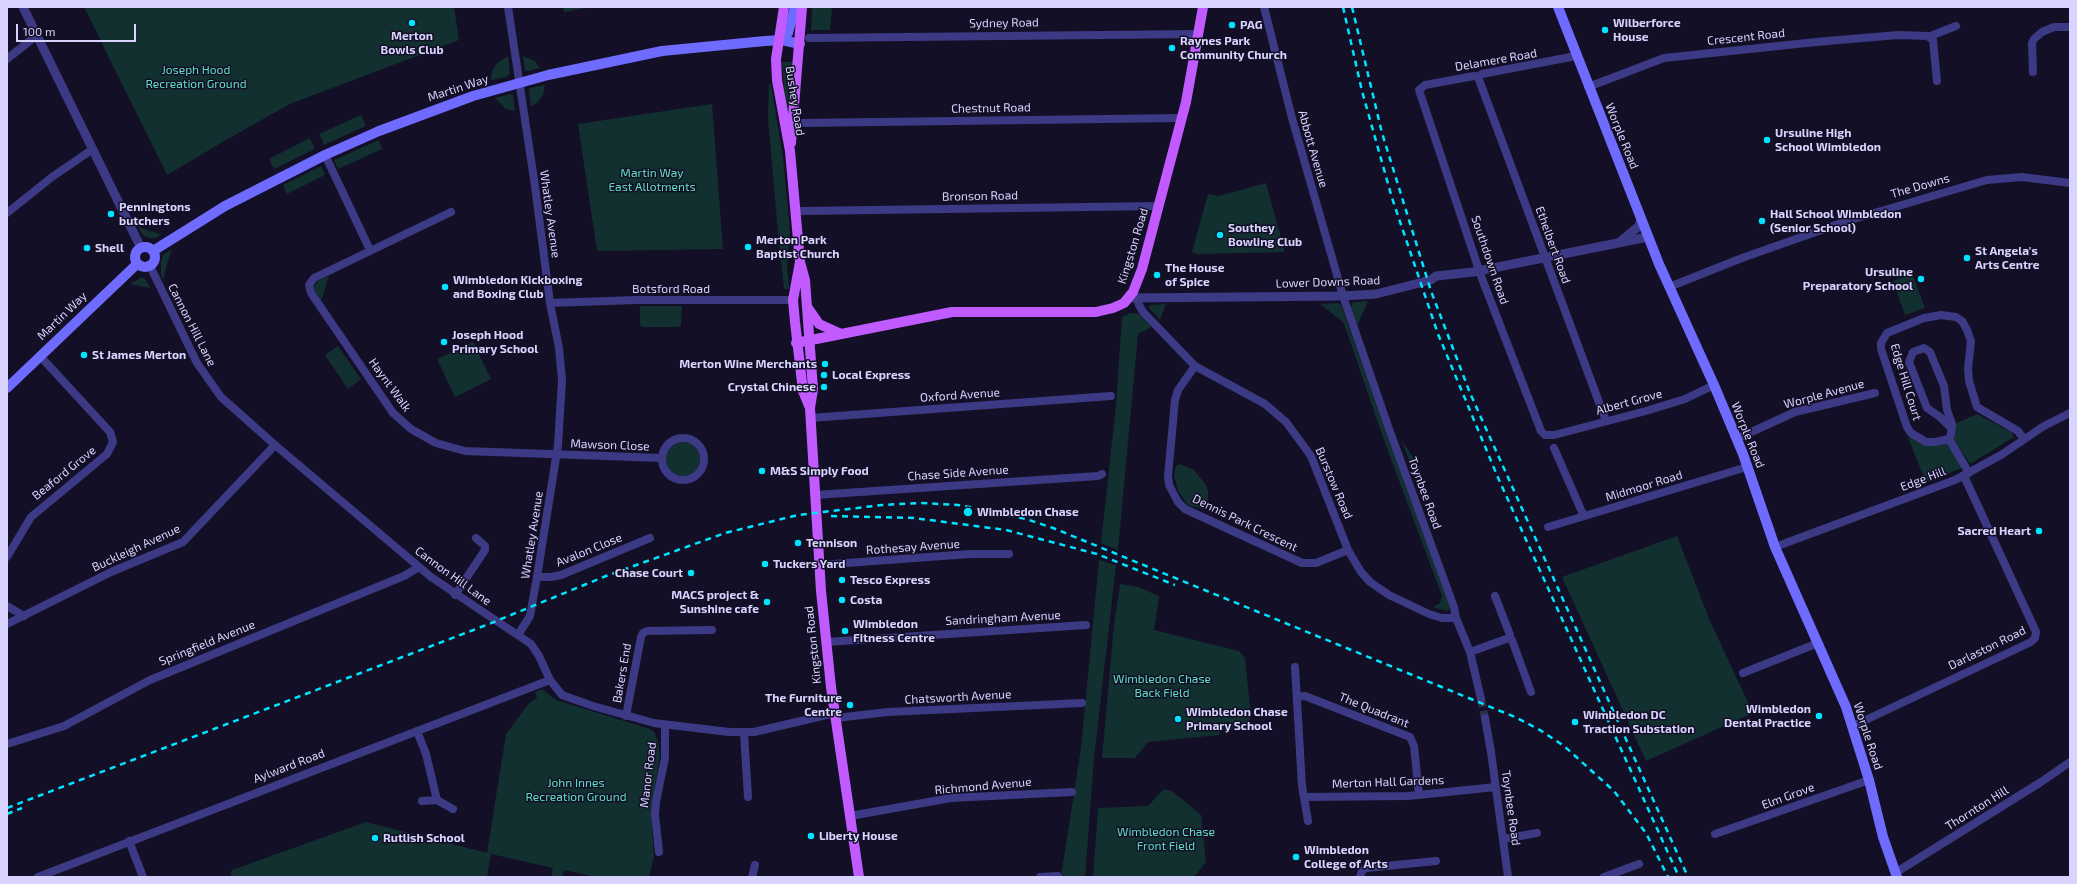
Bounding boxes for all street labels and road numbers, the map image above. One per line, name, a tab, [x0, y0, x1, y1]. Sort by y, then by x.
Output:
street label: Sydney Road	[969, 15, 1039, 31]
street label: Crescent Road	[1706, 26, 1786, 48]
street label: Delamere Road	[1454, 46, 1538, 74]
street label: Bushey Road	[782, 65, 808, 137]
street label: Martin Way	[426, 71, 490, 105]
street label: Chestnut Road	[951, 100, 1031, 116]
street label: Worple Road	[1602, 101, 1642, 171]
street label: Abbott Avenue	[1295, 109, 1331, 189]
street label: Whatley Avenue	[537, 169, 563, 259]
street label: The Downs	[1889, 171, 1951, 201]
street label: Bronson Road	[942, 188, 1018, 204]
street label: Ethelbert Road	[1532, 204, 1574, 286]
street label: Kingston Road	[1115, 206, 1151, 286]
street label: Southdown Road	[1468, 214, 1512, 306]
street label: Lower Downs Road	[1275, 273, 1381, 291]
street label: Cannon Hill Lane	[165, 281, 219, 369]
street label: Botsford Road	[632, 282, 710, 296]
street label: Martin Way	[34, 289, 90, 343]
street label: Edge Hill Court	[1887, 342, 1925, 422]
street label: Haynt Walk	[366, 355, 414, 415]
street label: Worple Avenue	[1782, 376, 1866, 412]
street label: Oxford Avenue	[920, 385, 1000, 405]
street label: Albert Grove	[1594, 386, 1664, 418]
street label: Worple Road	[1728, 400, 1768, 470]
street label: Mawson Close	[570, 436, 650, 454]
street label: Beaford Grove	[29, 443, 99, 503]
street label: Burstow Road	[1312, 445, 1356, 521]
street label: Toynbee Road	[1405, 455, 1445, 531]
street label: Chase Side Avenue	[907, 462, 1009, 484]
street label: Edge Hill	[1898, 464, 1948, 494]
street label: Midmoor Road	[1604, 467, 1684, 505]
street label: Whatley Avenue	[518, 490, 546, 580]
street label: Dennis Park Crescent	[1190, 491, 1300, 555]
street label: Buckleigh Avenue	[90, 521, 182, 575]
street label: Avalon Close	[554, 530, 624, 570]
street label: Rothesay Avenue	[866, 537, 960, 557]
street label: Cannon Hill Lane	[412, 543, 494, 609]
street label: Kingston Road	[802, 605, 824, 685]
street label: Sandringham Avenue	[945, 608, 1061, 628]
street label: Springfield Avenue	[157, 617, 257, 669]
street label: Darlaston Road	[1946, 623, 2028, 673]
street label: Bakers End	[610, 642, 634, 704]
street label: Chatsworth Avenue	[904, 687, 1012, 707]
street label: The Quadrant	[1337, 689, 1411, 731]
street label: Worple Road	[1850, 700, 1886, 772]
street label: Manor Road	[637, 741, 659, 809]
street label: Aylward Road	[251, 746, 327, 786]
street label: Toynbee Road	[1499, 770, 1523, 846]
street label: Merton Hall Gardens	[1332, 773, 1444, 791]
street label: Richmond Avenue	[934, 775, 1032, 797]
street label: Elm Grove	[1760, 780, 1816, 812]
street label: Thornton Hill	[1943, 783, 2011, 833]

